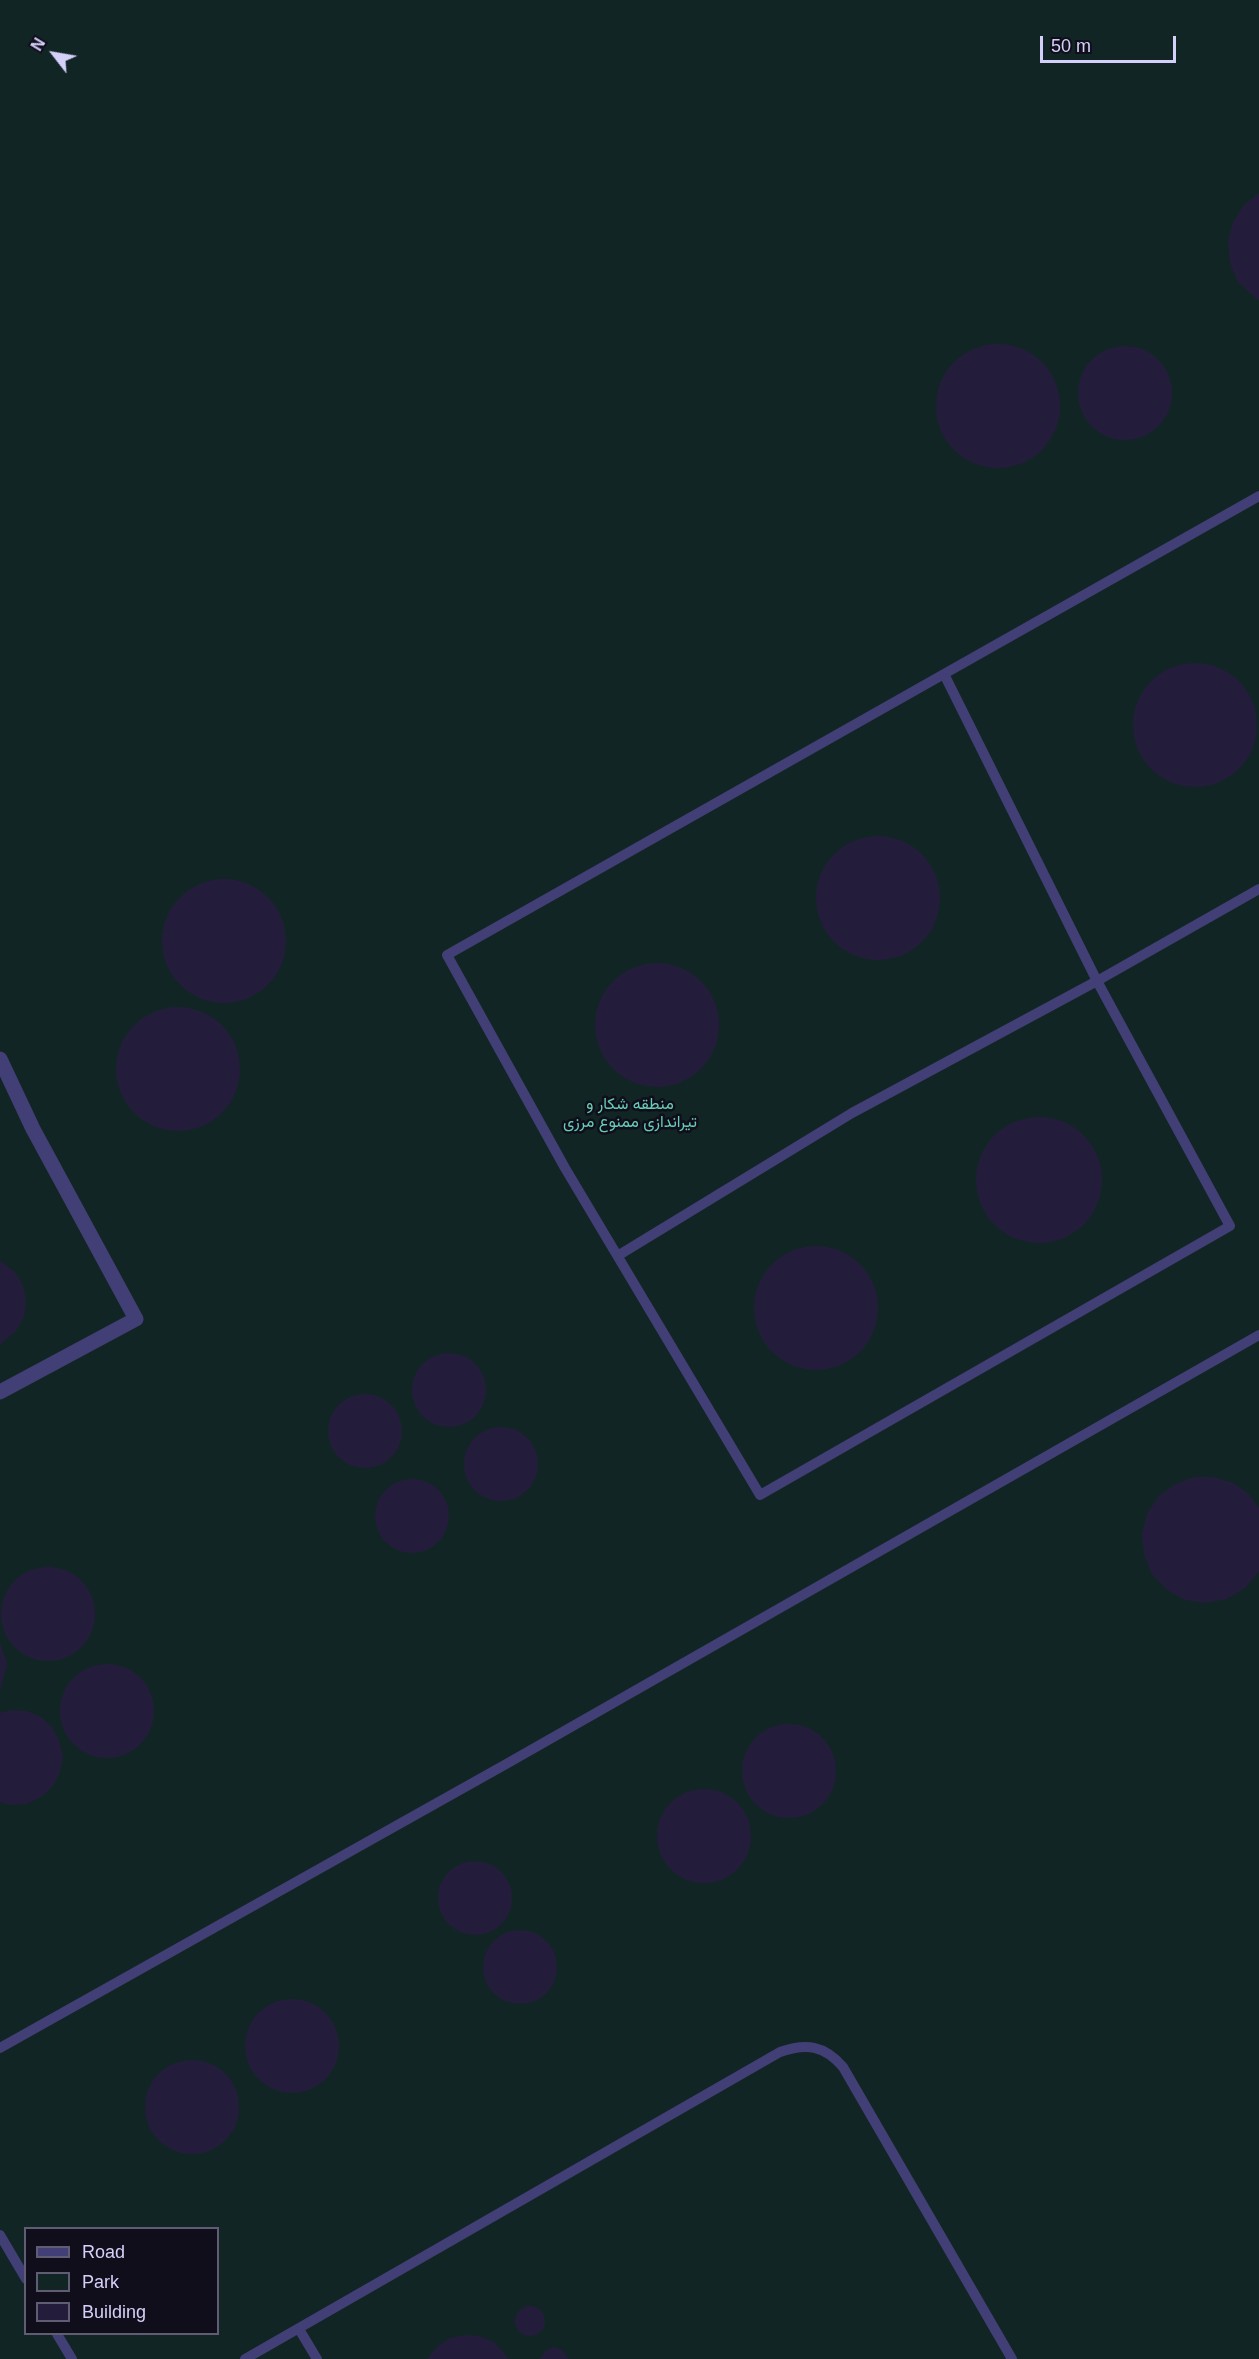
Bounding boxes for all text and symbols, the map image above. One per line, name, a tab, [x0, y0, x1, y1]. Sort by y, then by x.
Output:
north arrow	[24, 24, 84, 84]
scale bar	[1043, 24, 1180, 62]
text: N	[28, 35, 48, 54]
text: 50 m	[1051, 36, 1091, 56]
park label: منطقه شکار و تیراندازی ممنوع مرزی	[563, 1095, 697, 1133]
legend	[24, 2227, 219, 2335]
text: Road	[82, 2242, 125, 2262]
text: Park	[82, 2272, 119, 2292]
text: Building	[82, 2302, 146, 2322]

